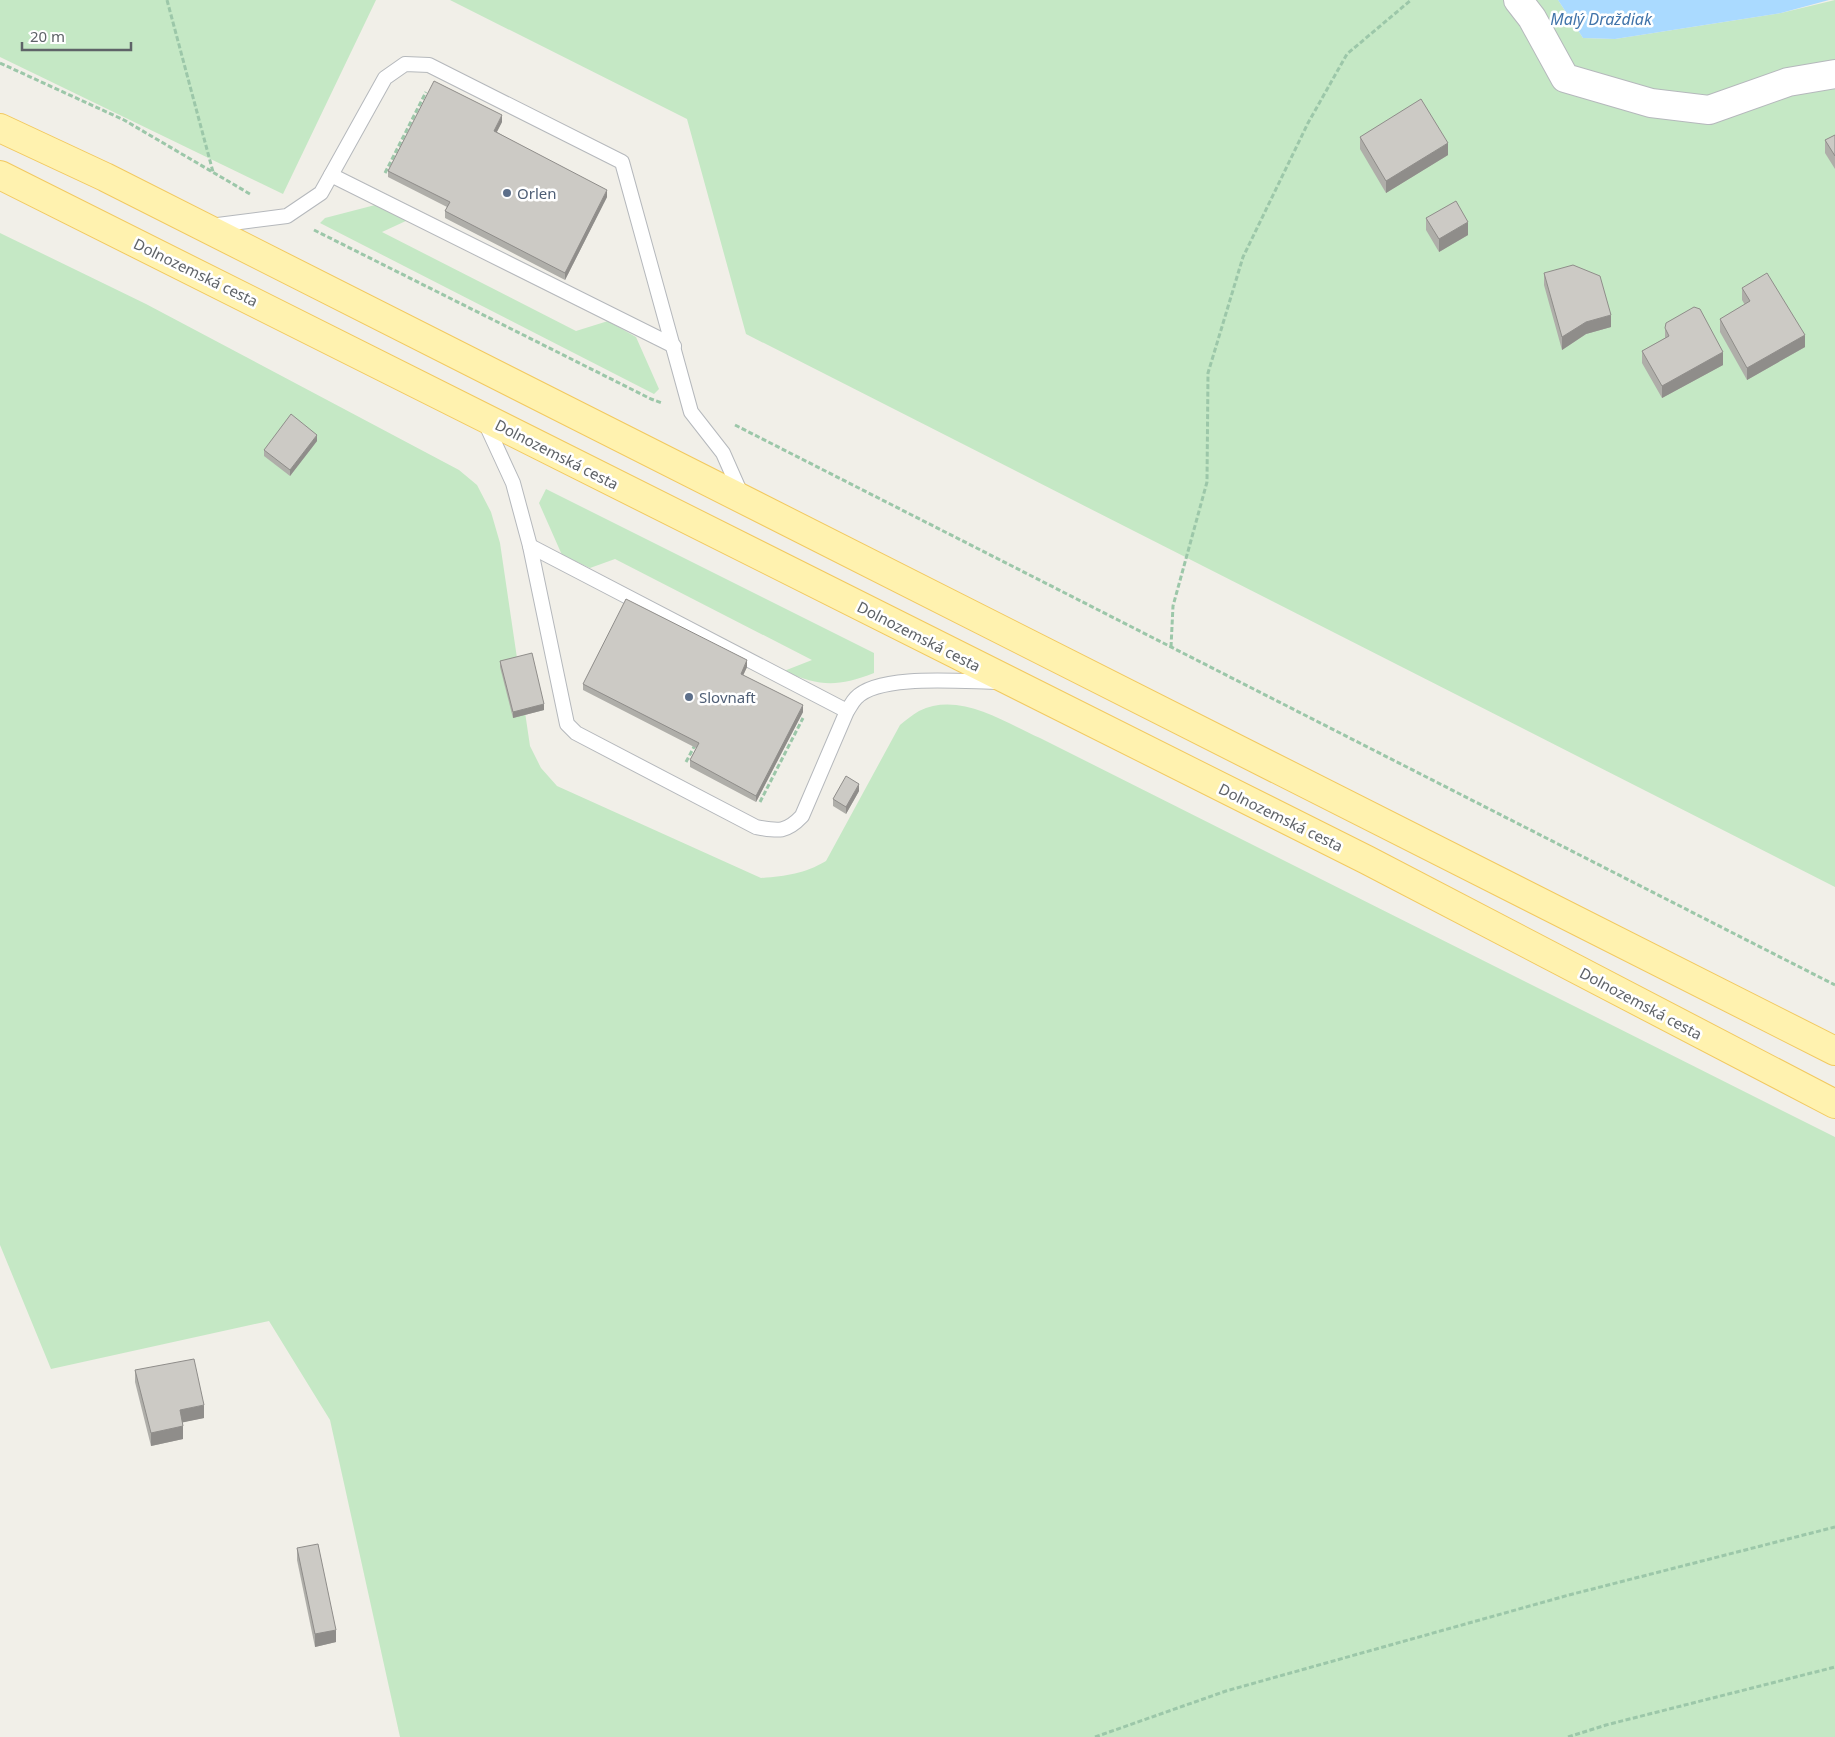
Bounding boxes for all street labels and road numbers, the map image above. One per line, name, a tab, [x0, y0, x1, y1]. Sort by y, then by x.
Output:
street label: Dolnozemská cesta	[131, 233, 261, 311]
street label: Dolnozemská cesta	[492, 414, 622, 494]
street label: Dolnozemská cesta	[854, 596, 984, 676]
street label: Dolnozemská cesta	[1216, 778, 1346, 856]
street label: Dolnozemská cesta	[1576, 962, 1706, 1044]

